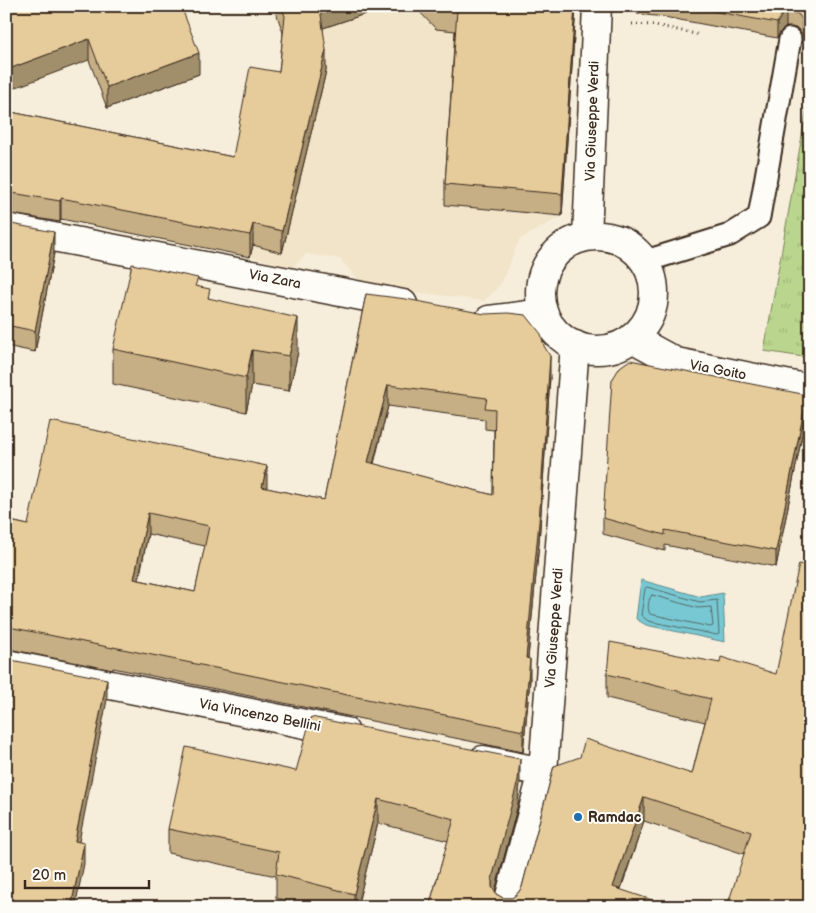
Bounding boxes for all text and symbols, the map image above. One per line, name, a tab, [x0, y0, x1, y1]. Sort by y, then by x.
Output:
street label: Via Giuseppe Verdi	[581, 61, 603, 181]
street label: Via Zara	[247, 266, 303, 292]
street label: Via Goito	[688, 356, 748, 384]
street label: Via Giuseppe Verdi	[541, 567, 567, 689]
street label: Via Vincenzo Bellini	[198, 695, 322, 735]
place label: Ramdac	[588, 809, 642, 826]
marker: Ramdac	[572, 811, 584, 823]
scale bar	[25, 858, 149, 890]
text: 20 m	[32, 866, 66, 885]

